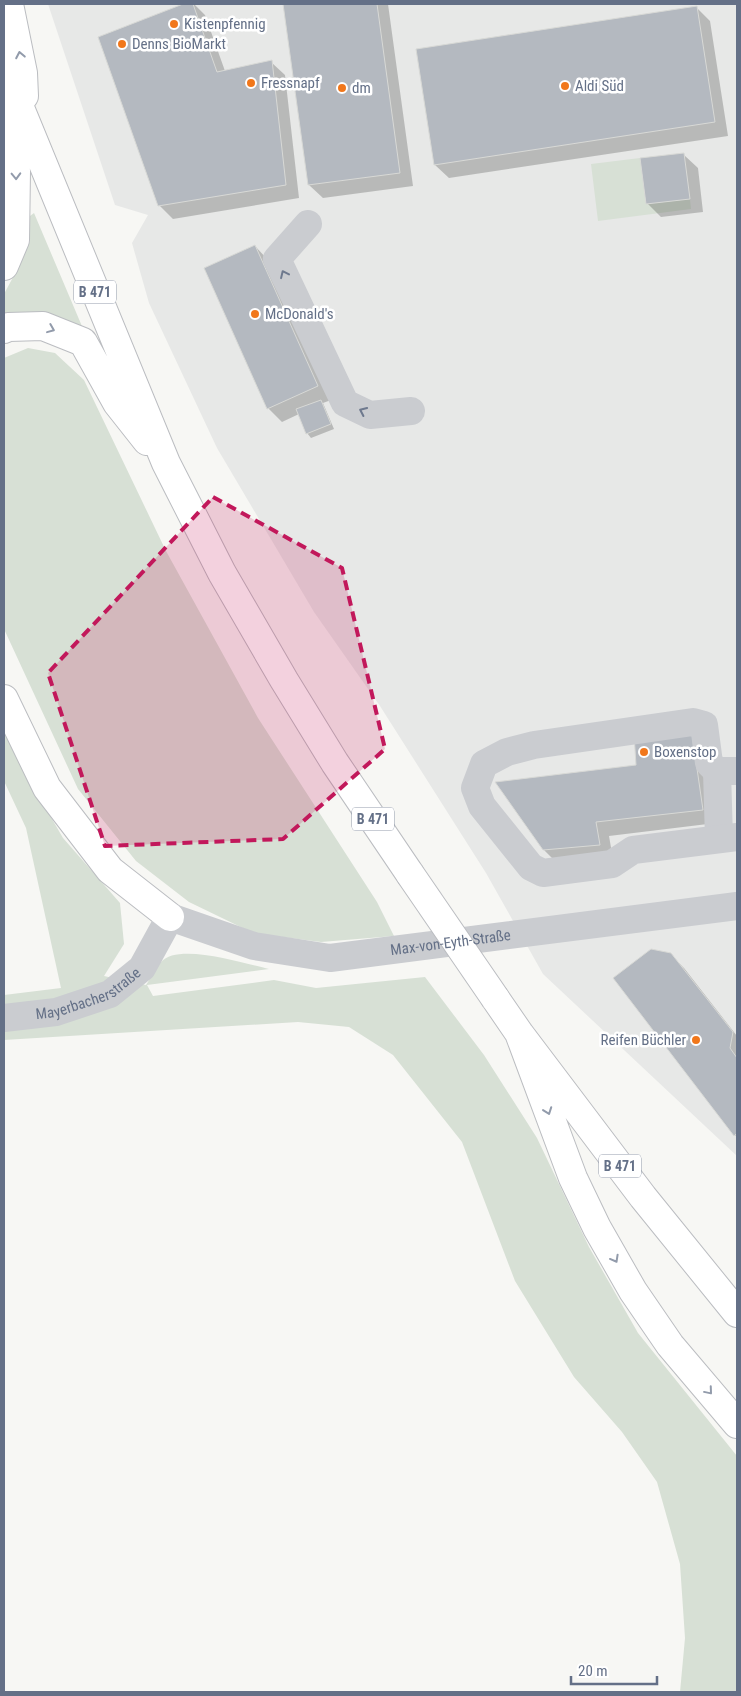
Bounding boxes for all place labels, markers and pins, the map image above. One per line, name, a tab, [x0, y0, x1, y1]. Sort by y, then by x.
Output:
place label: Kistenpfennig	[184, 15, 266, 33]
marker: Kistenpfennig	[168, 18, 180, 30]
place label: Denns BioMarkt	[132, 35, 226, 53]
marker: Denns BioMarkt	[116, 38, 128, 50]
place label: Fressnapf	[261, 74, 320, 92]
marker: Fressnapf	[245, 77, 257, 89]
place label: Aldi Süd	[575, 77, 624, 95]
place label: dm	[352, 79, 371, 97]
marker: Aldi Süd	[559, 80, 571, 92]
marker: dm	[336, 82, 348, 94]
place label: McDonald's	[265, 305, 334, 323]
marker: McDonald's	[249, 308, 261, 320]
place label: Boxenstop	[654, 743, 716, 761]
marker: Boxenstop	[638, 746, 650, 758]
place label: Reifen Büchler	[601, 1031, 686, 1049]
marker: Reifen Büchler	[690, 1034, 702, 1046]

